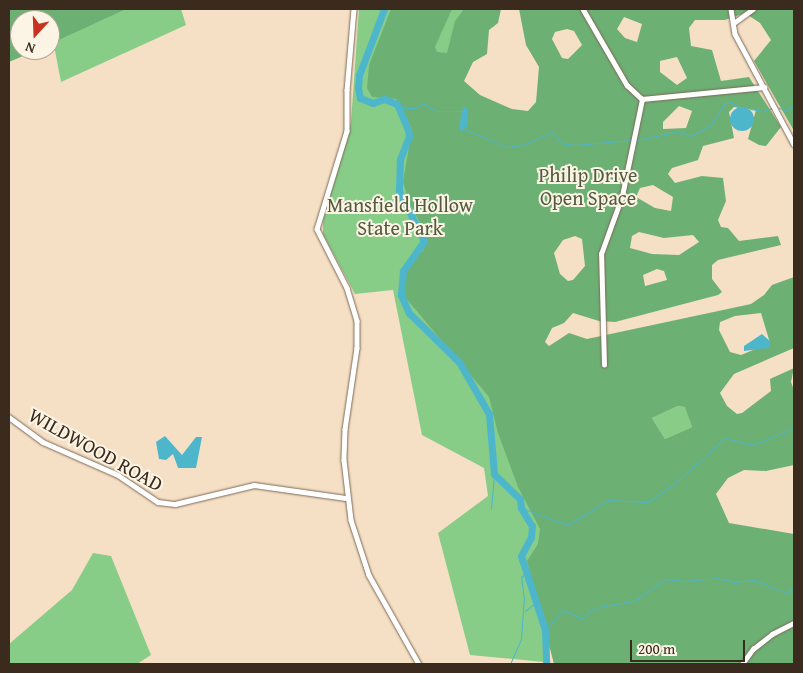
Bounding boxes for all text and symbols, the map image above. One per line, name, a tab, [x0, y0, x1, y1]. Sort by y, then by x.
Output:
north arrow	[10, 10, 60, 60]
text: N	[22, 37, 38, 59]
park label: Philip Drive Open Space	[539, 163, 637, 210]
park label: Mansfield Hollow State Park	[327, 193, 473, 240]
street label: WILDWOOD ROAD	[25, 402, 167, 496]
scale bar	[633, 630, 748, 662]
text: 200 m	[638, 638, 675, 659]

